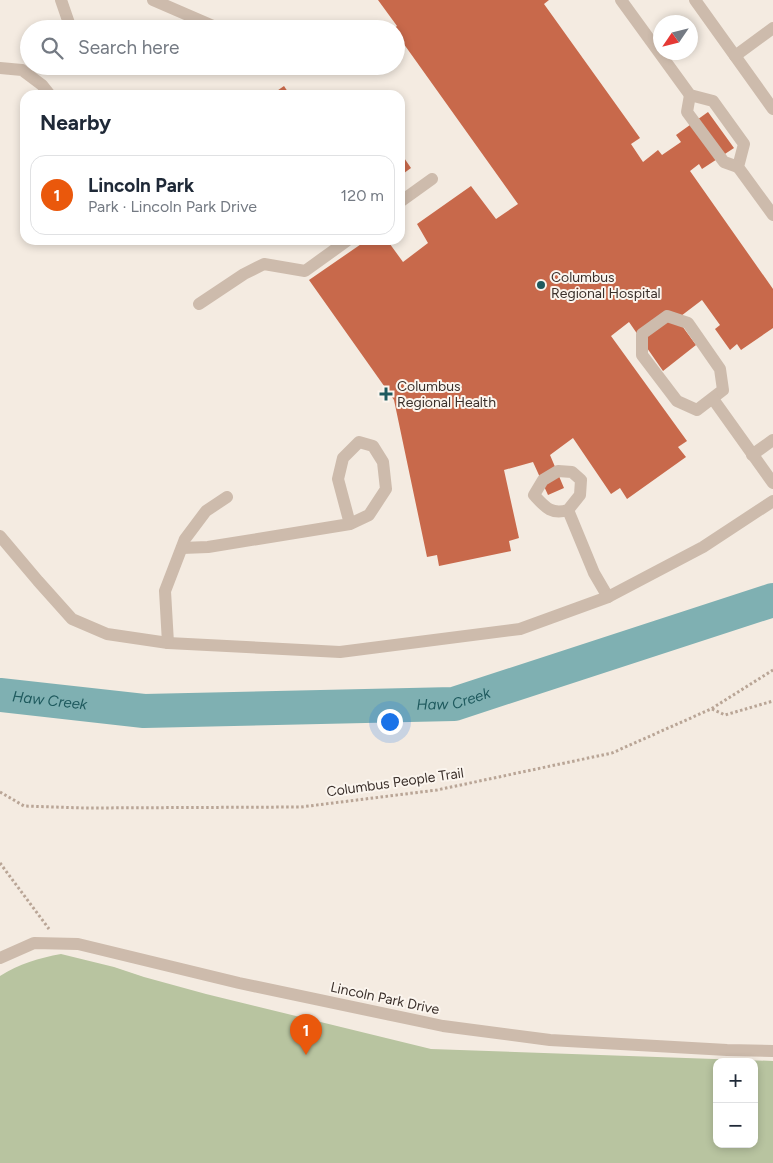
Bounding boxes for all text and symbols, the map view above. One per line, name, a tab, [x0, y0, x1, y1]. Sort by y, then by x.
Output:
north arrow	[653, 15, 698, 60]
search box	[20, 20, 405, 75]
icon: search	[38, 34, 66, 62]
text: Search here	[78, 36, 180, 59]
text: Nearby	[40, 110, 111, 135]
text: Lincoln Park	[88, 174, 194, 197]
text: 1	[54, 186, 60, 205]
text: 120 m	[341, 186, 384, 205]
text: Park · Lincoln Park Drive	[88, 197, 257, 216]
place label: Columbus Regional Hospital	[551, 269, 661, 302]
marker: Columbus Regional Hospital	[535, 279, 547, 291]
place label: Columbus Regional Health	[397, 378, 496, 411]
marker: Columbus Regional Health	[379, 387, 393, 401]
water label: Haw Creek	[416, 684, 493, 714]
water label: Haw Creek	[11, 687, 89, 714]
your location	[377, 709, 403, 735]
street label: Columbus People Trail	[325, 764, 465, 801]
street label: Lincoln Park Drive	[329, 979, 441, 1018]
pin: 1	[290, 1014, 322, 1055]
map controls	[713, 1058, 758, 1148]
button: +	[713, 1058, 758, 1103]
button: −	[713, 1103, 758, 1148]

